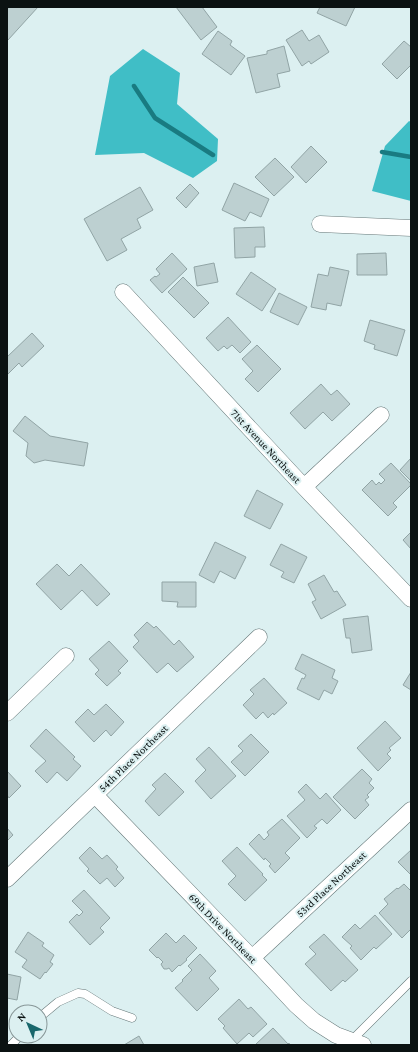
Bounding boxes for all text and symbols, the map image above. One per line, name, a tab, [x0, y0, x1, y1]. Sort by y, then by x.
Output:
street label: 71st Avenue Northeast	[228, 406, 304, 486]
street label: 54th Place Northeast	[96, 722, 170, 794]
street label: 53rd Place Northeast	[294, 848, 369, 919]
street label: 69th Drive Northeast	[187, 891, 260, 966]
north arrow	[8, 1004, 48, 1044]
text: N	[14, 1010, 28, 1024]

